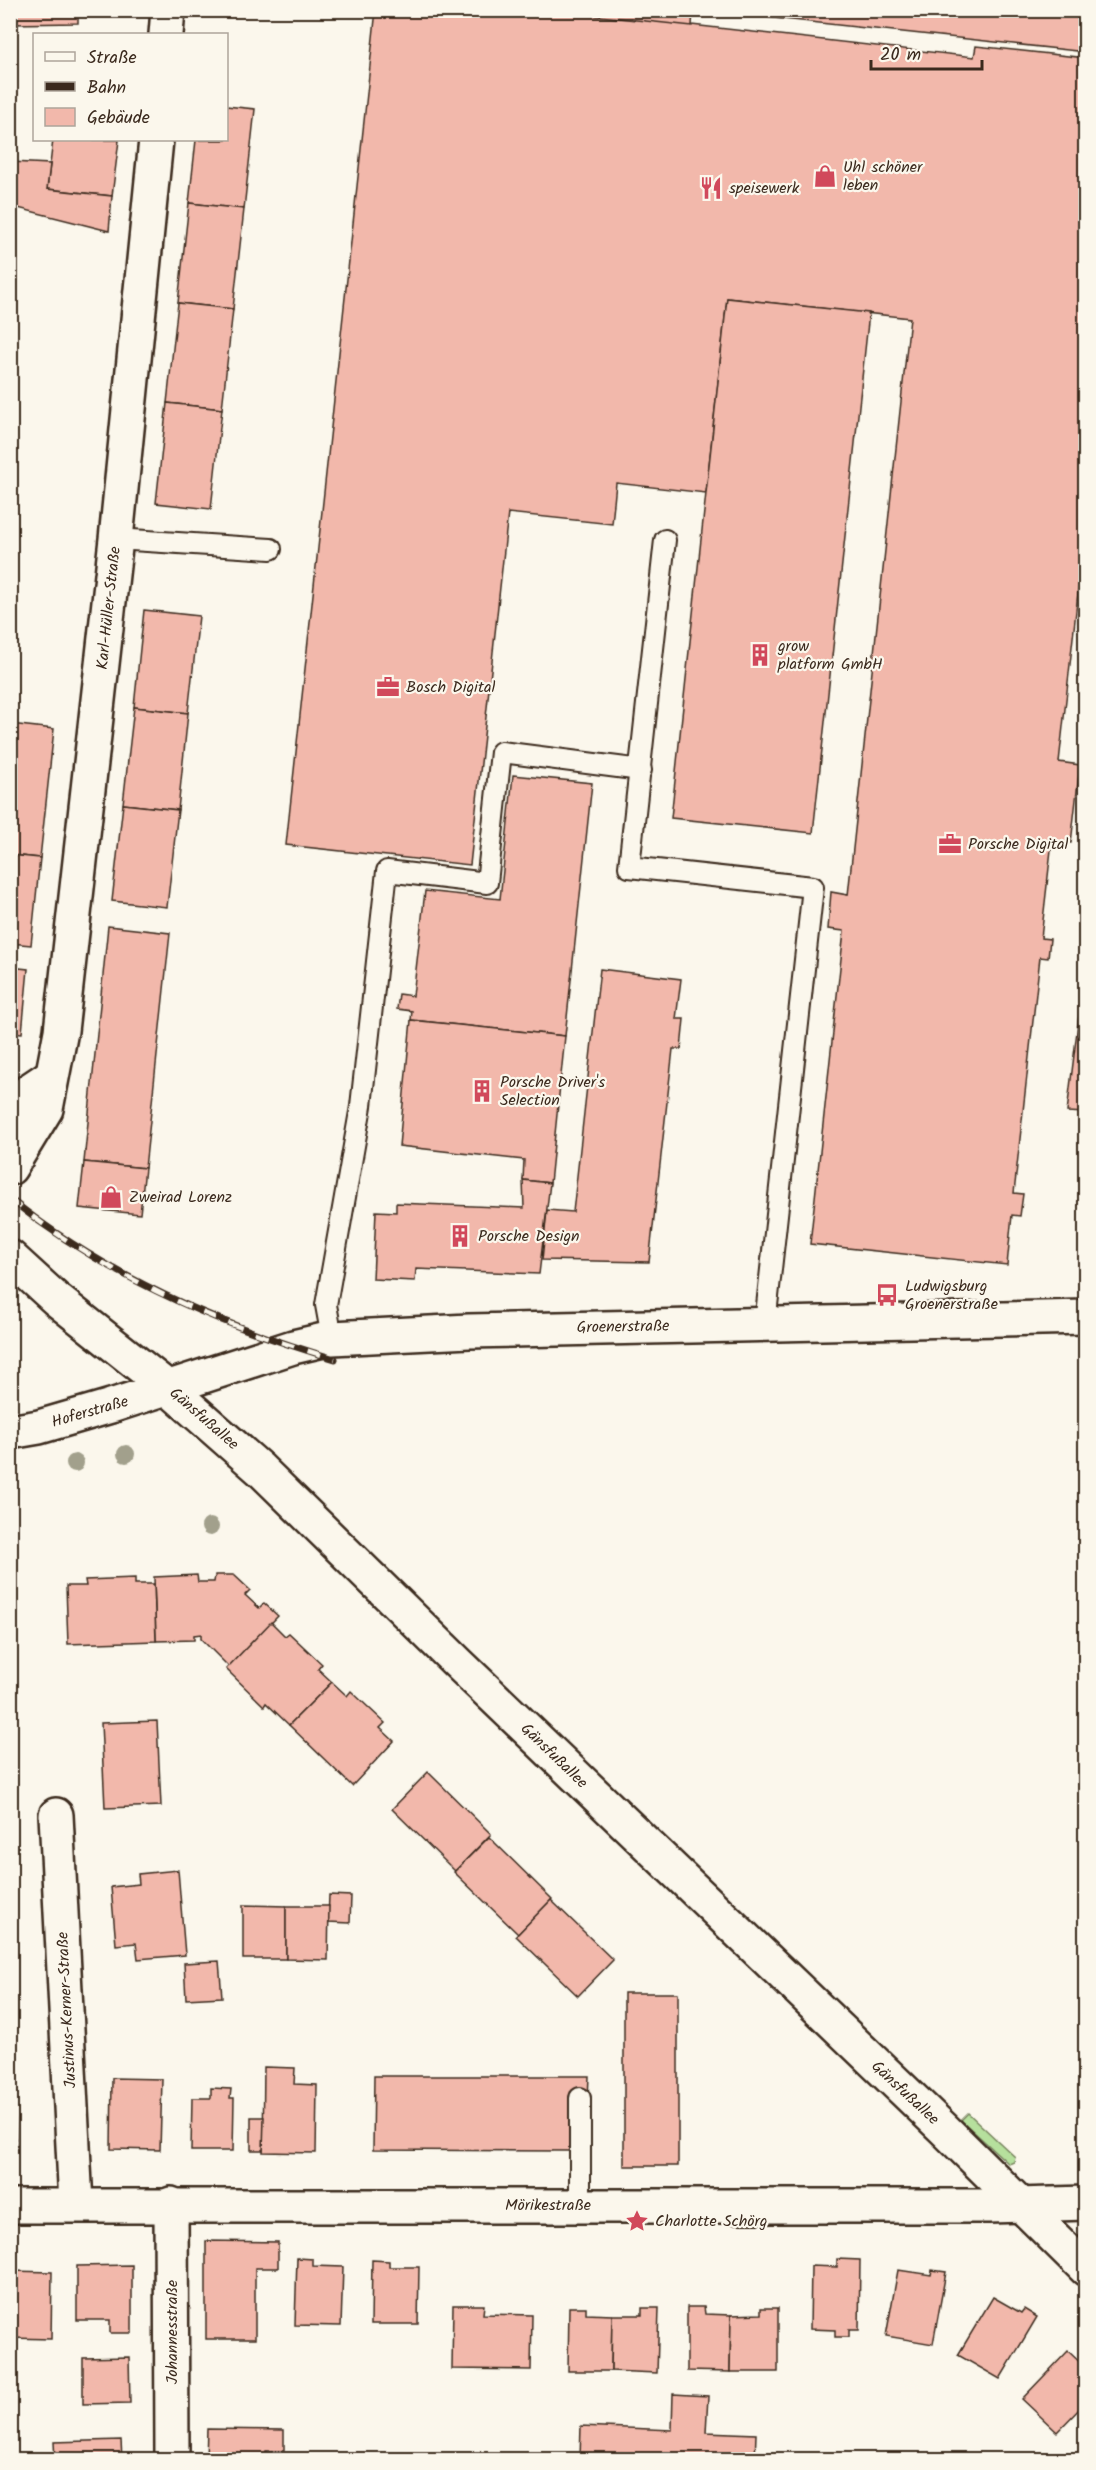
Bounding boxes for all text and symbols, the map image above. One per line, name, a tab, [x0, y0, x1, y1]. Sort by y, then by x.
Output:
legend	[33, 33, 228, 141]
scale bar	[871, 33, 982, 71]
text: 20 m	[880, 41, 921, 70]
text: Straße	[87, 44, 137, 73]
text: Bahn	[87, 74, 126, 103]
text: Gebäude	[87, 104, 150, 133]
place label: Uhl schöner leben	[843, 155, 924, 198]
shop icon: Uhl schöner leben	[812, 163, 838, 189]
restaurant icon: speisewerk	[698, 175, 724, 201]
place label: speisewerk	[729, 176, 800, 201]
street label: Karl-Hüller-Straße	[90, 545, 128, 671]
place label: grow platform GmbH	[777, 634, 883, 677]
building icon: grow platform GmbH	[747, 642, 773, 668]
office icon: Bosch Digital	[375, 674, 401, 700]
place label: Bosch Digital	[406, 675, 496, 700]
office icon: Porsche Digital	[937, 831, 963, 857]
place label: Porsche Digital	[968, 832, 1069, 857]
place label: Porsche Driver's Selection	[500, 1070, 605, 1113]
building icon: Porsche Driver's Selection	[469, 1078, 495, 1104]
shop icon: Zweirad Lorenz	[98, 1184, 124, 1210]
place label: Zweirad Lorenz	[129, 1185, 232, 1210]
building icon: Porsche Design	[447, 1223, 473, 1249]
place label: Porsche Design	[478, 1224, 580, 1249]
place label: Ludwigsburg Groenerstraße	[905, 1274, 998, 1317]
bus stop icon: Ludwigsburg Groenerstraße	[874, 1282, 900, 1308]
street label: Groenerstraße	[576, 1314, 670, 1340]
street label: Gänsfußallee	[164, 1382, 244, 1456]
street label: Hoferstraße	[49, 1389, 131, 1435]
street label: Gänsfußallee	[515, 1717, 593, 1795]
street label: Justinus-Kerner-Straße	[50, 1931, 84, 2089]
street label: Gänsfußallee	[865, 2055, 945, 2131]
street label: Mörikestraße	[505, 2193, 591, 2218]
place icon: Charlotte Schörg	[624, 2208, 650, 2234]
place label: Charlotte Schörg	[655, 2209, 767, 2234]
street label: Johannesstraße	[160, 2280, 185, 2384]

